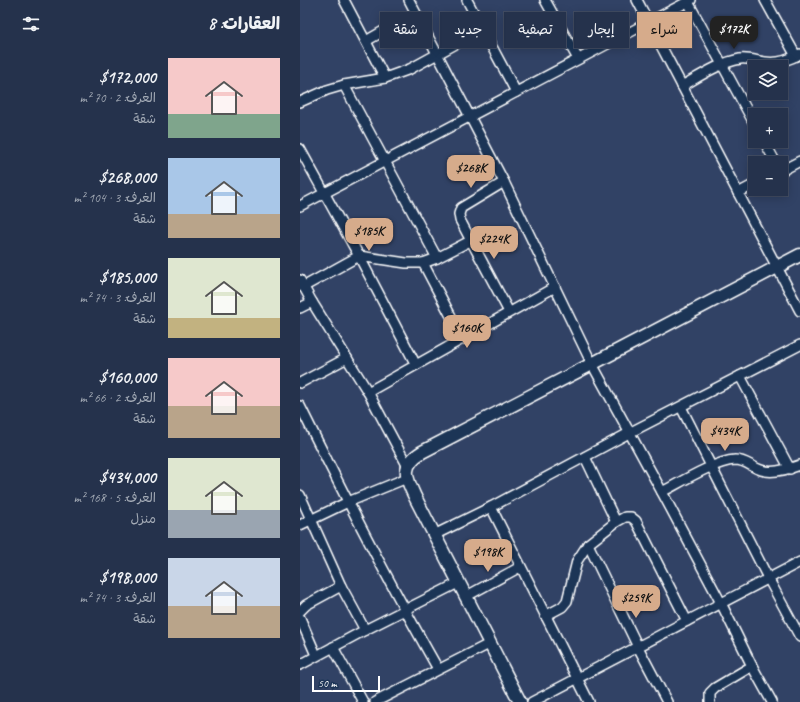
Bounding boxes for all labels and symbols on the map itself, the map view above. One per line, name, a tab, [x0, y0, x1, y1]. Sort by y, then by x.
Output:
pin: $172K	[706, 16, 762, 50]
pin: $268K	[443, 155, 499, 189]
pin: $185K	[341, 218, 397, 252]
pin: $224K	[466, 226, 522, 260]
pin: $160K	[439, 315, 495, 349]
pin: $434K	[697, 418, 753, 452]
pin: $198K	[460, 539, 516, 573]
pin: $259K	[608, 585, 664, 619]
scale bar	[312, 674, 380, 693]

